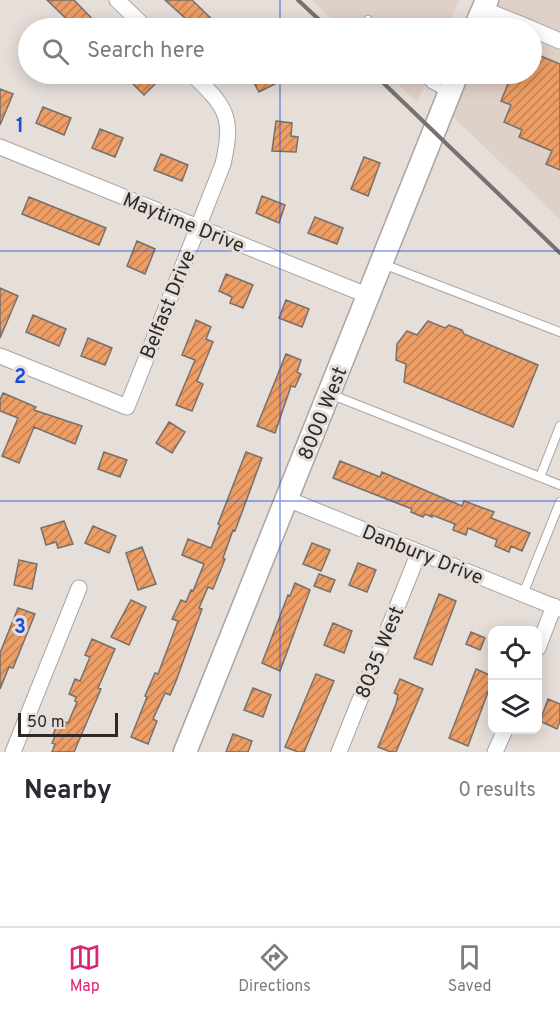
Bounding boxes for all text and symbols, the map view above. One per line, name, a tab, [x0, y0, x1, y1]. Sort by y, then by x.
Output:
search box	[18, 18, 542, 84]
icon: search	[39, 35, 72, 68]
text: Search here	[87, 38, 205, 65]
text: 1	[16, 114, 24, 140]
street label: Maytime Drive	[119, 188, 248, 260]
street label: Belfast Drive	[135, 246, 202, 363]
street label: 8000 West	[293, 363, 354, 464]
text: 2	[14, 365, 26, 391]
street label: Danbury Drive	[358, 520, 487, 592]
street label: 8035 West	[351, 603, 411, 703]
text: 3	[14, 615, 26, 641]
map controls	[488, 626, 542, 734]
button: locate	[488, 626, 542, 680]
button: layers	[488, 680, 542, 734]
scale bar	[18, 710, 118, 738]
text: 50 m	[27, 713, 65, 733]
text: Nearby	[24, 775, 112, 808]
text: 0 results	[458, 778, 536, 804]
tab: Map	[68, 941, 101, 997]
tab: Directions	[238, 941, 311, 997]
tab: Saved	[448, 941, 492, 997]

